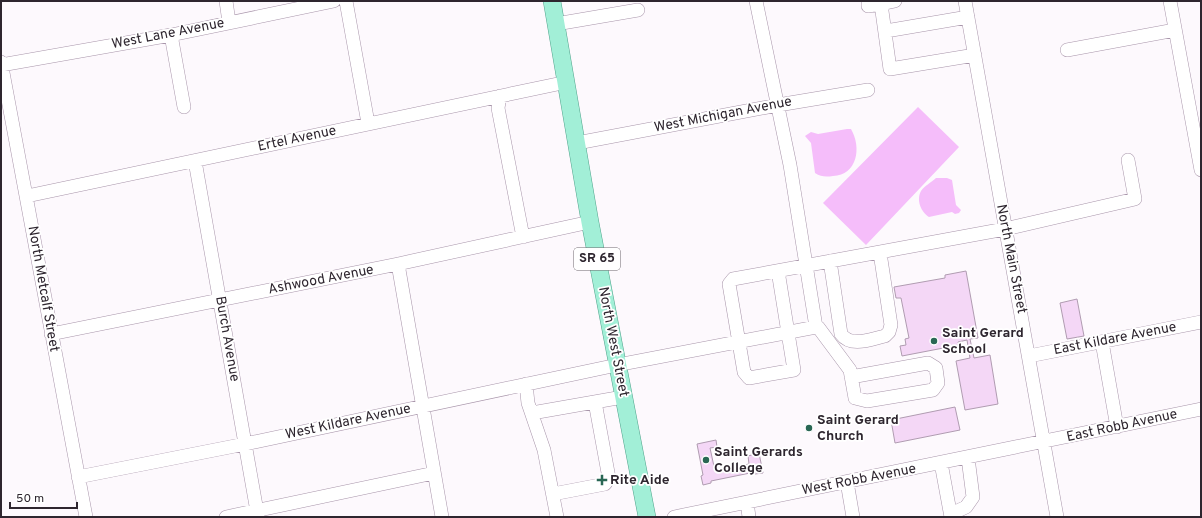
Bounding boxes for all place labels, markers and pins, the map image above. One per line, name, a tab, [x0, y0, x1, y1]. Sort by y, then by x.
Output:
place label: Saint Gerard School	[942, 325, 1024, 358]
marker: Saint Gerard School	[929, 336, 939, 346]
place label: Saint Gerard Church	[817, 412, 899, 445]
marker: Saint Gerard Church	[804, 423, 814, 433]
place label: Saint Gerards College	[714, 444, 803, 477]
marker: Saint Gerards College	[701, 455, 711, 465]
place label: Rite Aide	[610, 472, 670, 489]
marker: Rite Aide	[597, 475, 607, 485]

